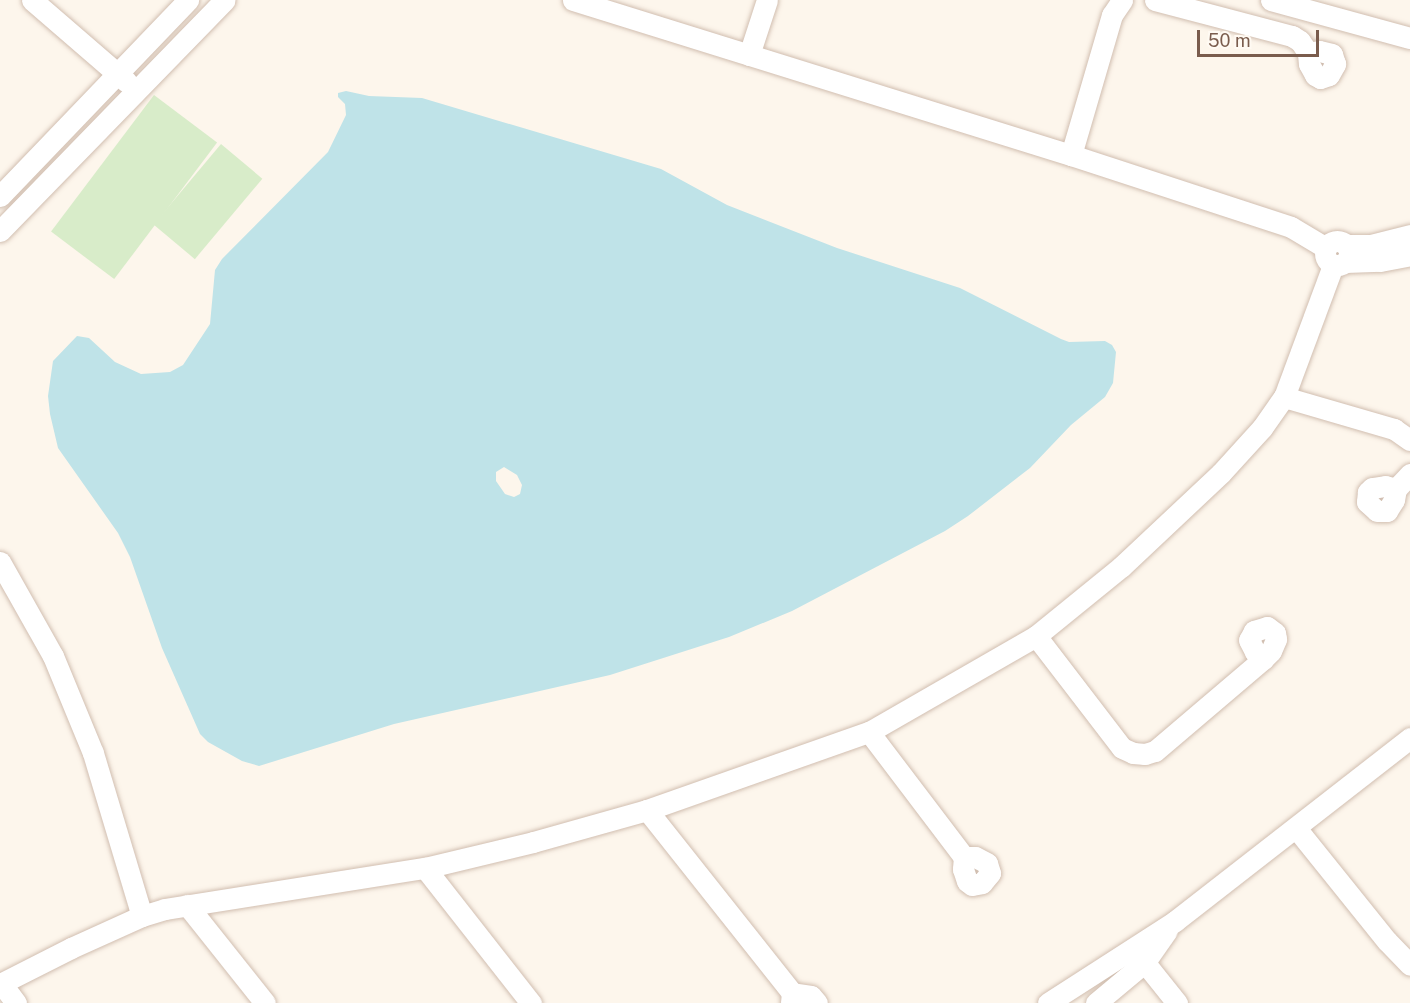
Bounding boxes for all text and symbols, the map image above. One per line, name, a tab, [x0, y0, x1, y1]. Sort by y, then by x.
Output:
scale bar	[1200, 18, 1322, 56]
text: 50 m	[1208, 30, 1251, 51]

